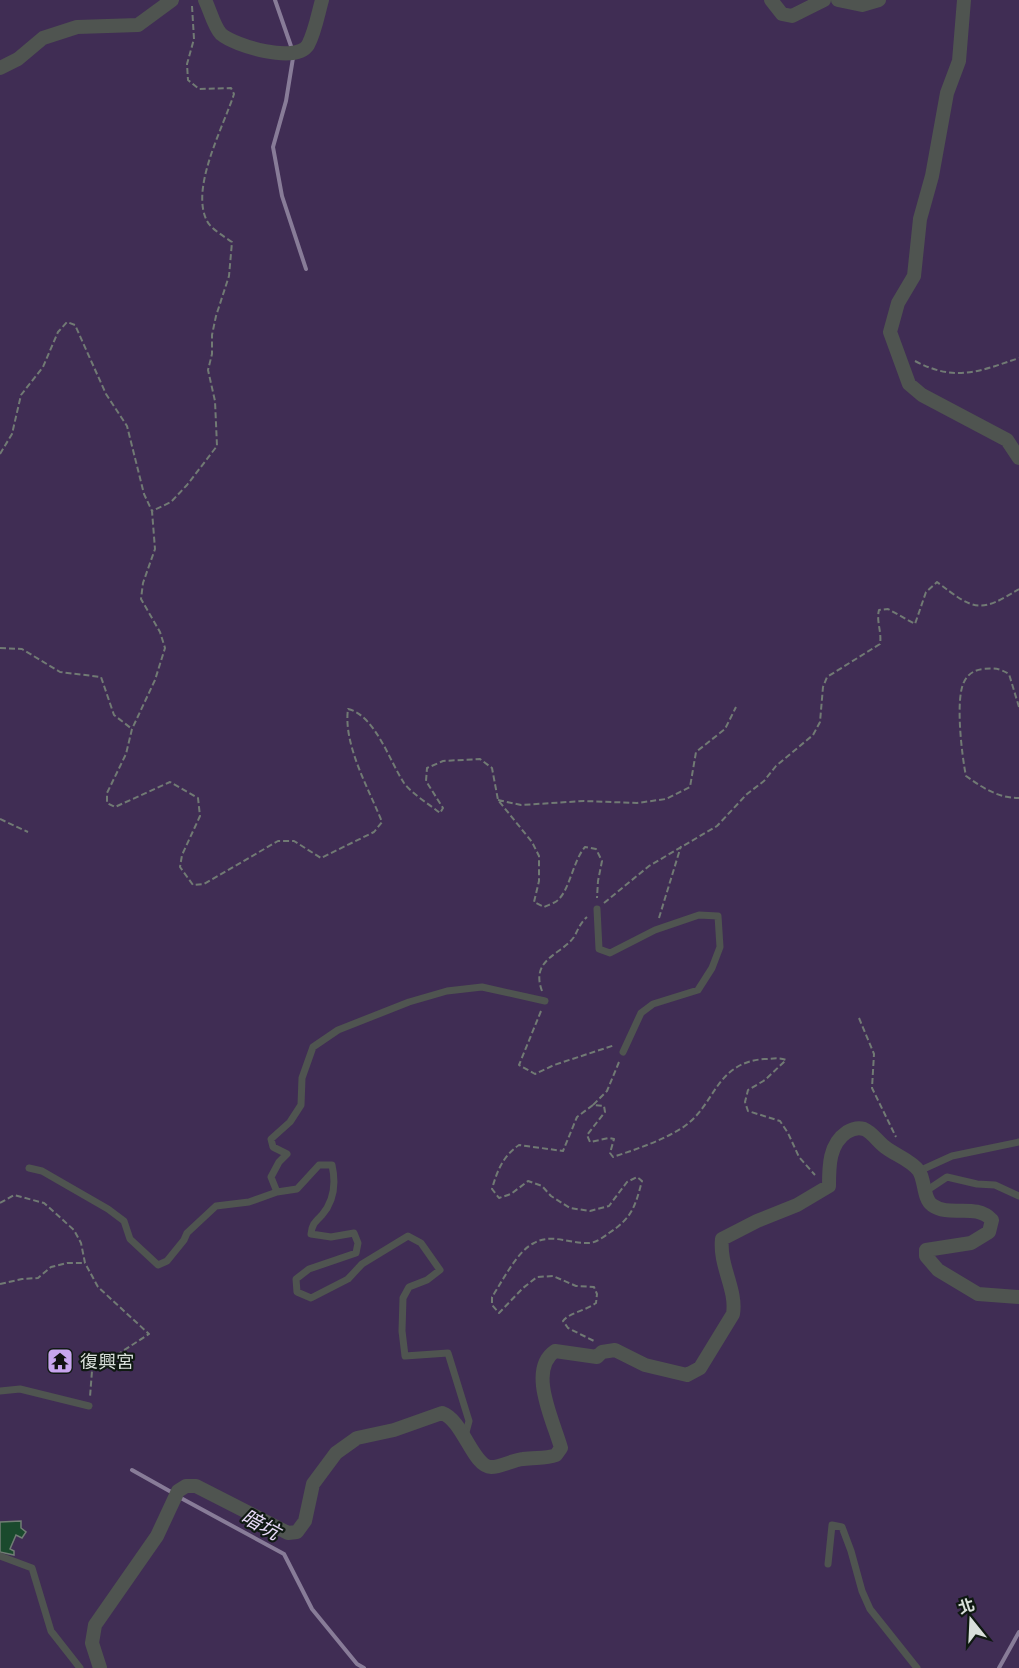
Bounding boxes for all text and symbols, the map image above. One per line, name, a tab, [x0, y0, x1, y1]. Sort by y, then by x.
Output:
temple icon: 復興宮	[45, 1346, 75, 1376]
place label: 復興宮	[80, 1348, 134, 1375]
water label: 暗坑	[236, 1501, 289, 1549]
north arrow	[941, 1590, 1001, 1650]
text: 北	[955, 1592, 978, 1620]

